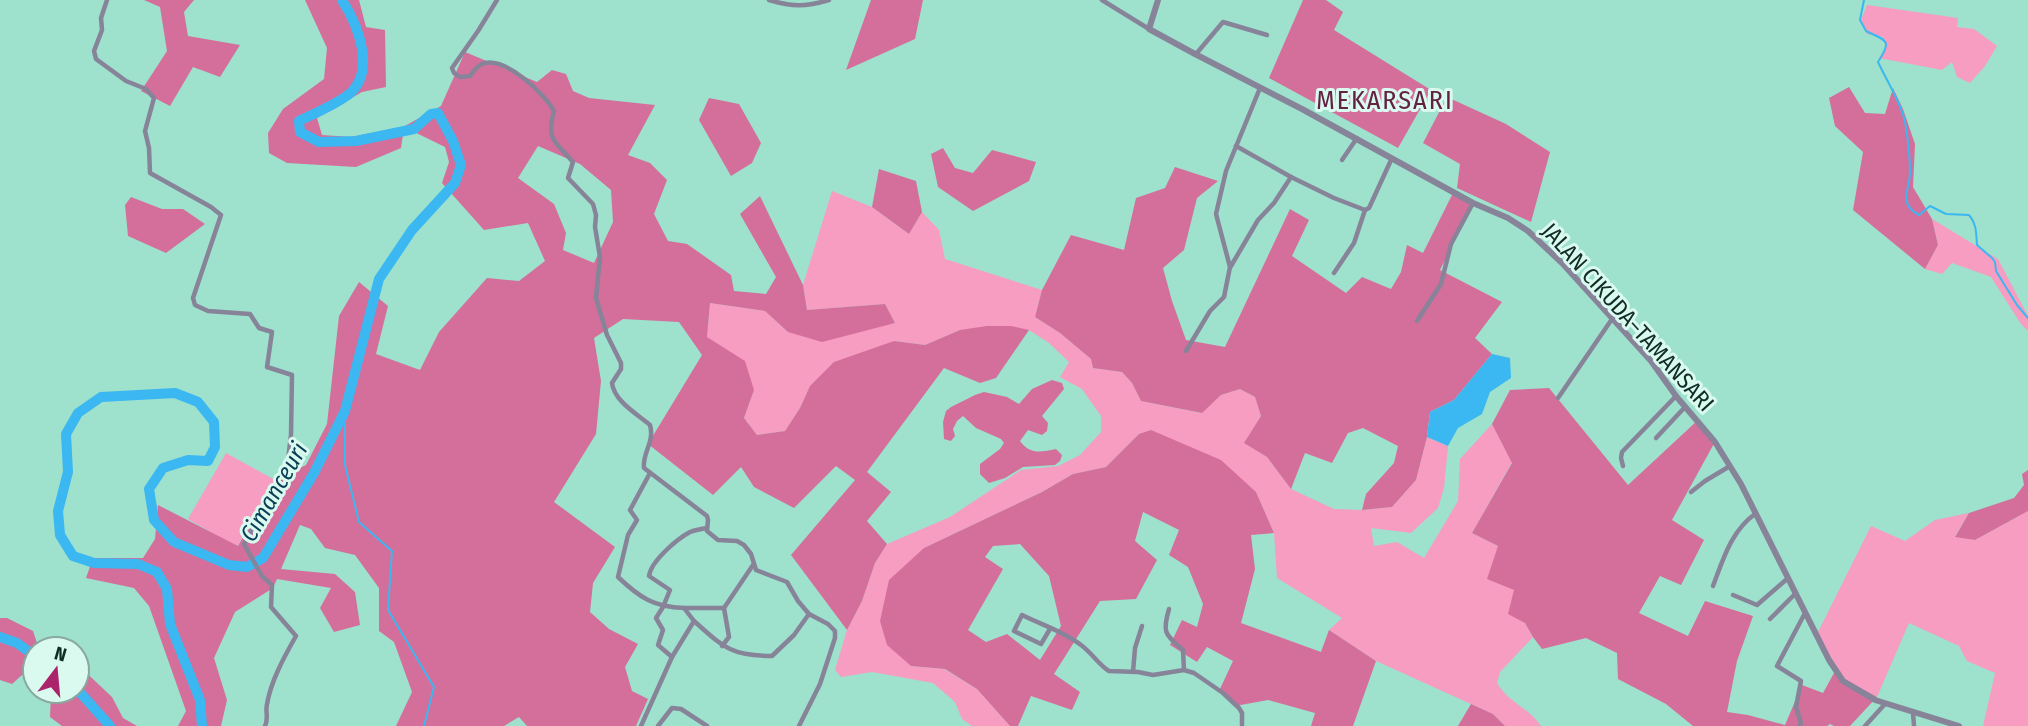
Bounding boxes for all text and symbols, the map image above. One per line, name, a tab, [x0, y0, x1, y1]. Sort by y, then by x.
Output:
district label: MEKARSARI	[1316, 85, 1454, 116]
street label: JALAN CIKUDA–TAMANSARI	[1536, 217, 1720, 417]
water label: Cimanceuri	[235, 438, 313, 546]
north arrow	[21, 635, 91, 705]
text: N	[52, 642, 69, 667]

